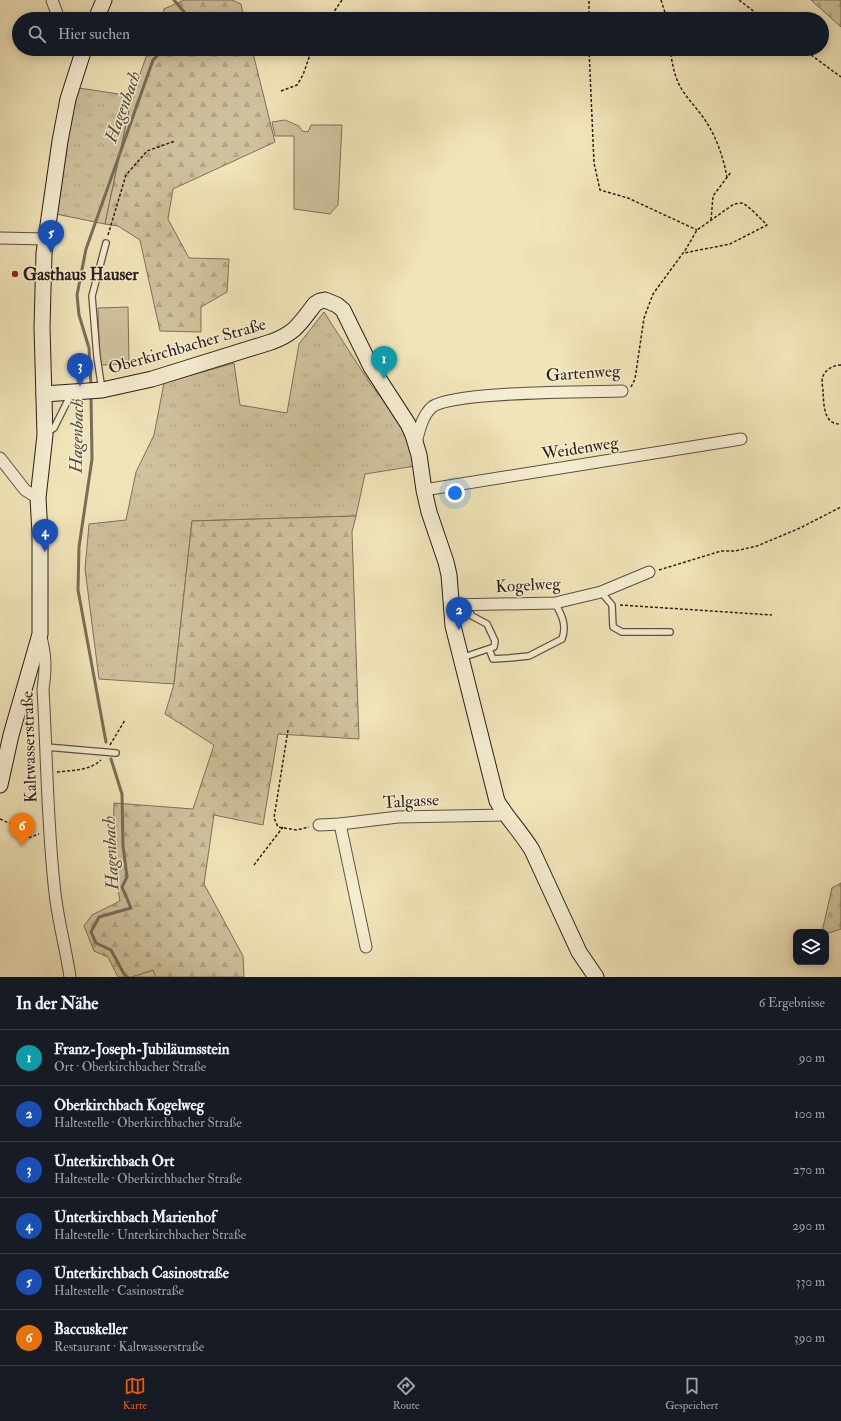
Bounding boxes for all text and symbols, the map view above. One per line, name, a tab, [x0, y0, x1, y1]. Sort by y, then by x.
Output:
search box	[12, 12, 829, 56]
icon: search	[26, 23, 48, 45]
text: Hier suchen	[58, 25, 130, 44]
water label: Hagenbach	[99, 68, 147, 147]
pin: 5	[38, 220, 64, 253]
place label: Gasthaus Hauser	[23, 264, 139, 285]
marker: Gasthaus Hauser	[10, 269, 20, 279]
street label: Oberkirchbacher Straße	[106, 313, 268, 379]
pin: 1	[371, 346, 397, 379]
pin: 3	[67, 353, 93, 386]
street label: Gartenweg	[545, 360, 622, 386]
water label: Hagenbach	[65, 399, 89, 474]
street label: Weidenweg	[539, 431, 620, 465]
your location	[445, 483, 465, 503]
pin: 4	[32, 519, 58, 552]
street label: Kogelweg	[495, 573, 562, 597]
pin: 2	[446, 597, 472, 630]
street label: Kaltwasserstraße	[17, 691, 41, 803]
street label: Talgasse	[382, 789, 440, 813]
pin: 6	[9, 813, 35, 846]
water label: Hagenbach	[98, 815, 124, 892]
map controls	[793, 929, 829, 965]
button: layers	[793, 929, 829, 965]
text: In der Nähe	[16, 993, 98, 1014]
text: 6 Ergebnisse	[759, 995, 825, 1011]
text: Franz-Joseph-Jubiläumsstein	[54, 1040, 230, 1059]
text: 1	[27, 1050, 31, 1066]
text: 90 m	[799, 1050, 825, 1066]
text: Ort · Oberkirchbacher Straße	[54, 1059, 206, 1075]
text: Oberkirchbach Kogelweg	[54, 1096, 204, 1115]
text: 2	[26, 1106, 32, 1122]
text: 100 m	[794, 1106, 825, 1122]
text: Haltestelle · Oberkirchbacher Straße	[54, 1115, 242, 1131]
text: Unterkirchbach Ort	[54, 1152, 174, 1171]
text: 3	[27, 1162, 32, 1178]
text: 270 m	[793, 1162, 825, 1178]
text: Haltestelle · Oberkirchbacher Straße	[54, 1171, 242, 1187]
text: Unterkirchbach Marienhof	[54, 1208, 216, 1227]
text: 4	[25, 1218, 33, 1234]
text: 290 m	[792, 1218, 825, 1234]
text: Haltestelle · Unterkirchbacher Straße	[54, 1227, 246, 1243]
text: Unterkirchbach Casinostraße	[54, 1264, 229, 1283]
text: 5	[26, 1274, 32, 1290]
text: 330 m	[796, 1274, 825, 1290]
text: Haltestelle · Casinostraße	[54, 1283, 184, 1299]
text: Baccuskeller	[54, 1320, 128, 1339]
text: 6	[26, 1330, 32, 1346]
text: 390 m	[794, 1330, 825, 1346]
text: Restaurant · Kaltwasserstraße	[54, 1339, 204, 1355]
tab: Karte	[123, 1375, 147, 1412]
tab: Route	[393, 1375, 420, 1412]
tab: Gespeichert	[665, 1375, 718, 1412]

